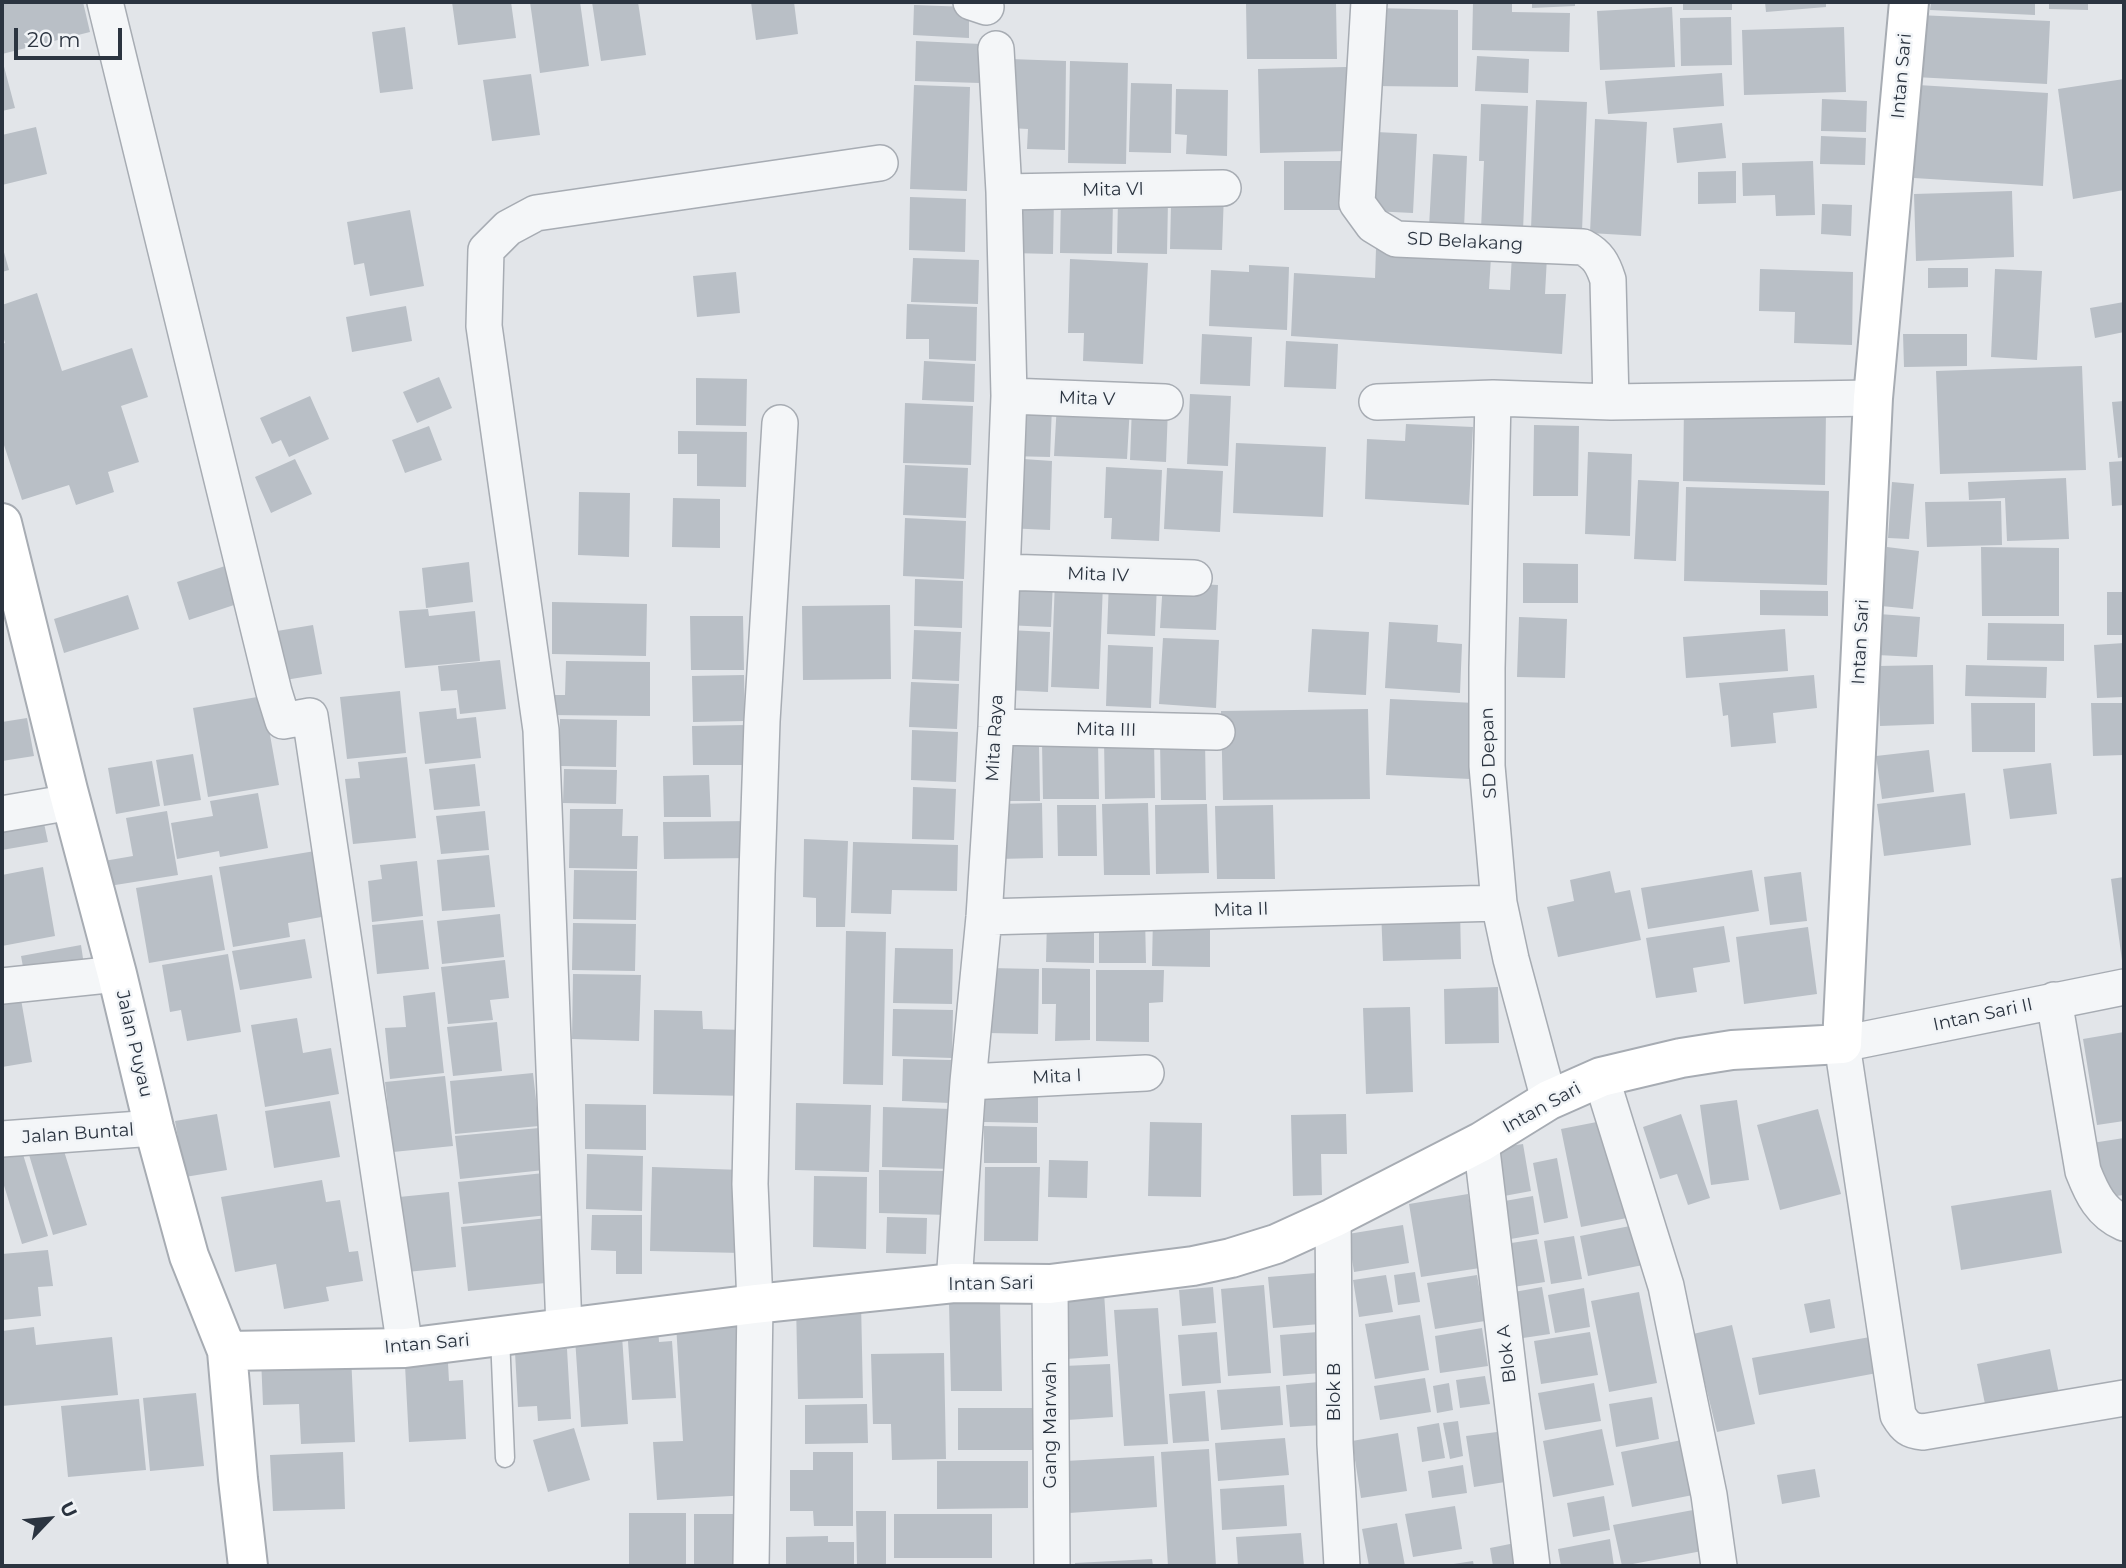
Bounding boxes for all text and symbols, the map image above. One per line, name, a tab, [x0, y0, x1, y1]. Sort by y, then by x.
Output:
scale bar	[18, 14, 126, 58]
text: 20 m	[27, 27, 81, 52]
street label: Intan Sari	[1888, 32, 1916, 120]
street label: Mita VI	[1082, 179, 1144, 201]
street label: SD Belakang	[1406, 228, 1524, 256]
street label: Mita V	[1058, 387, 1116, 411]
street label: Mita IV	[1067, 563, 1129, 587]
street label: Intan Sari	[1848, 599, 1874, 685]
street label: Mita Raya	[982, 694, 1008, 782]
street label: SD Depan	[1477, 707, 1501, 799]
street label: Mita III	[1076, 719, 1136, 741]
street label: Mita II	[1213, 898, 1269, 922]
street label: Jalan Puyau	[111, 988, 157, 1100]
street label: Intan Sari II	[1931, 994, 2035, 1036]
street label: Mita I	[1032, 1065, 1082, 1089]
street label: Intan Sari	[1499, 1078, 1585, 1138]
street label: Jalan Buntal	[21, 1119, 135, 1149]
street label: Intan Sari	[948, 1272, 1034, 1296]
street label: Blok A	[1493, 1324, 1521, 1384]
street label: Intan Sari	[383, 1330, 471, 1358]
street label: Gang Marwah	[1040, 1361, 1062, 1489]
street label: Blok B	[1324, 1363, 1346, 1421]
north arrow	[14, 1484, 84, 1554]
text: U	[55, 1498, 82, 1521]

